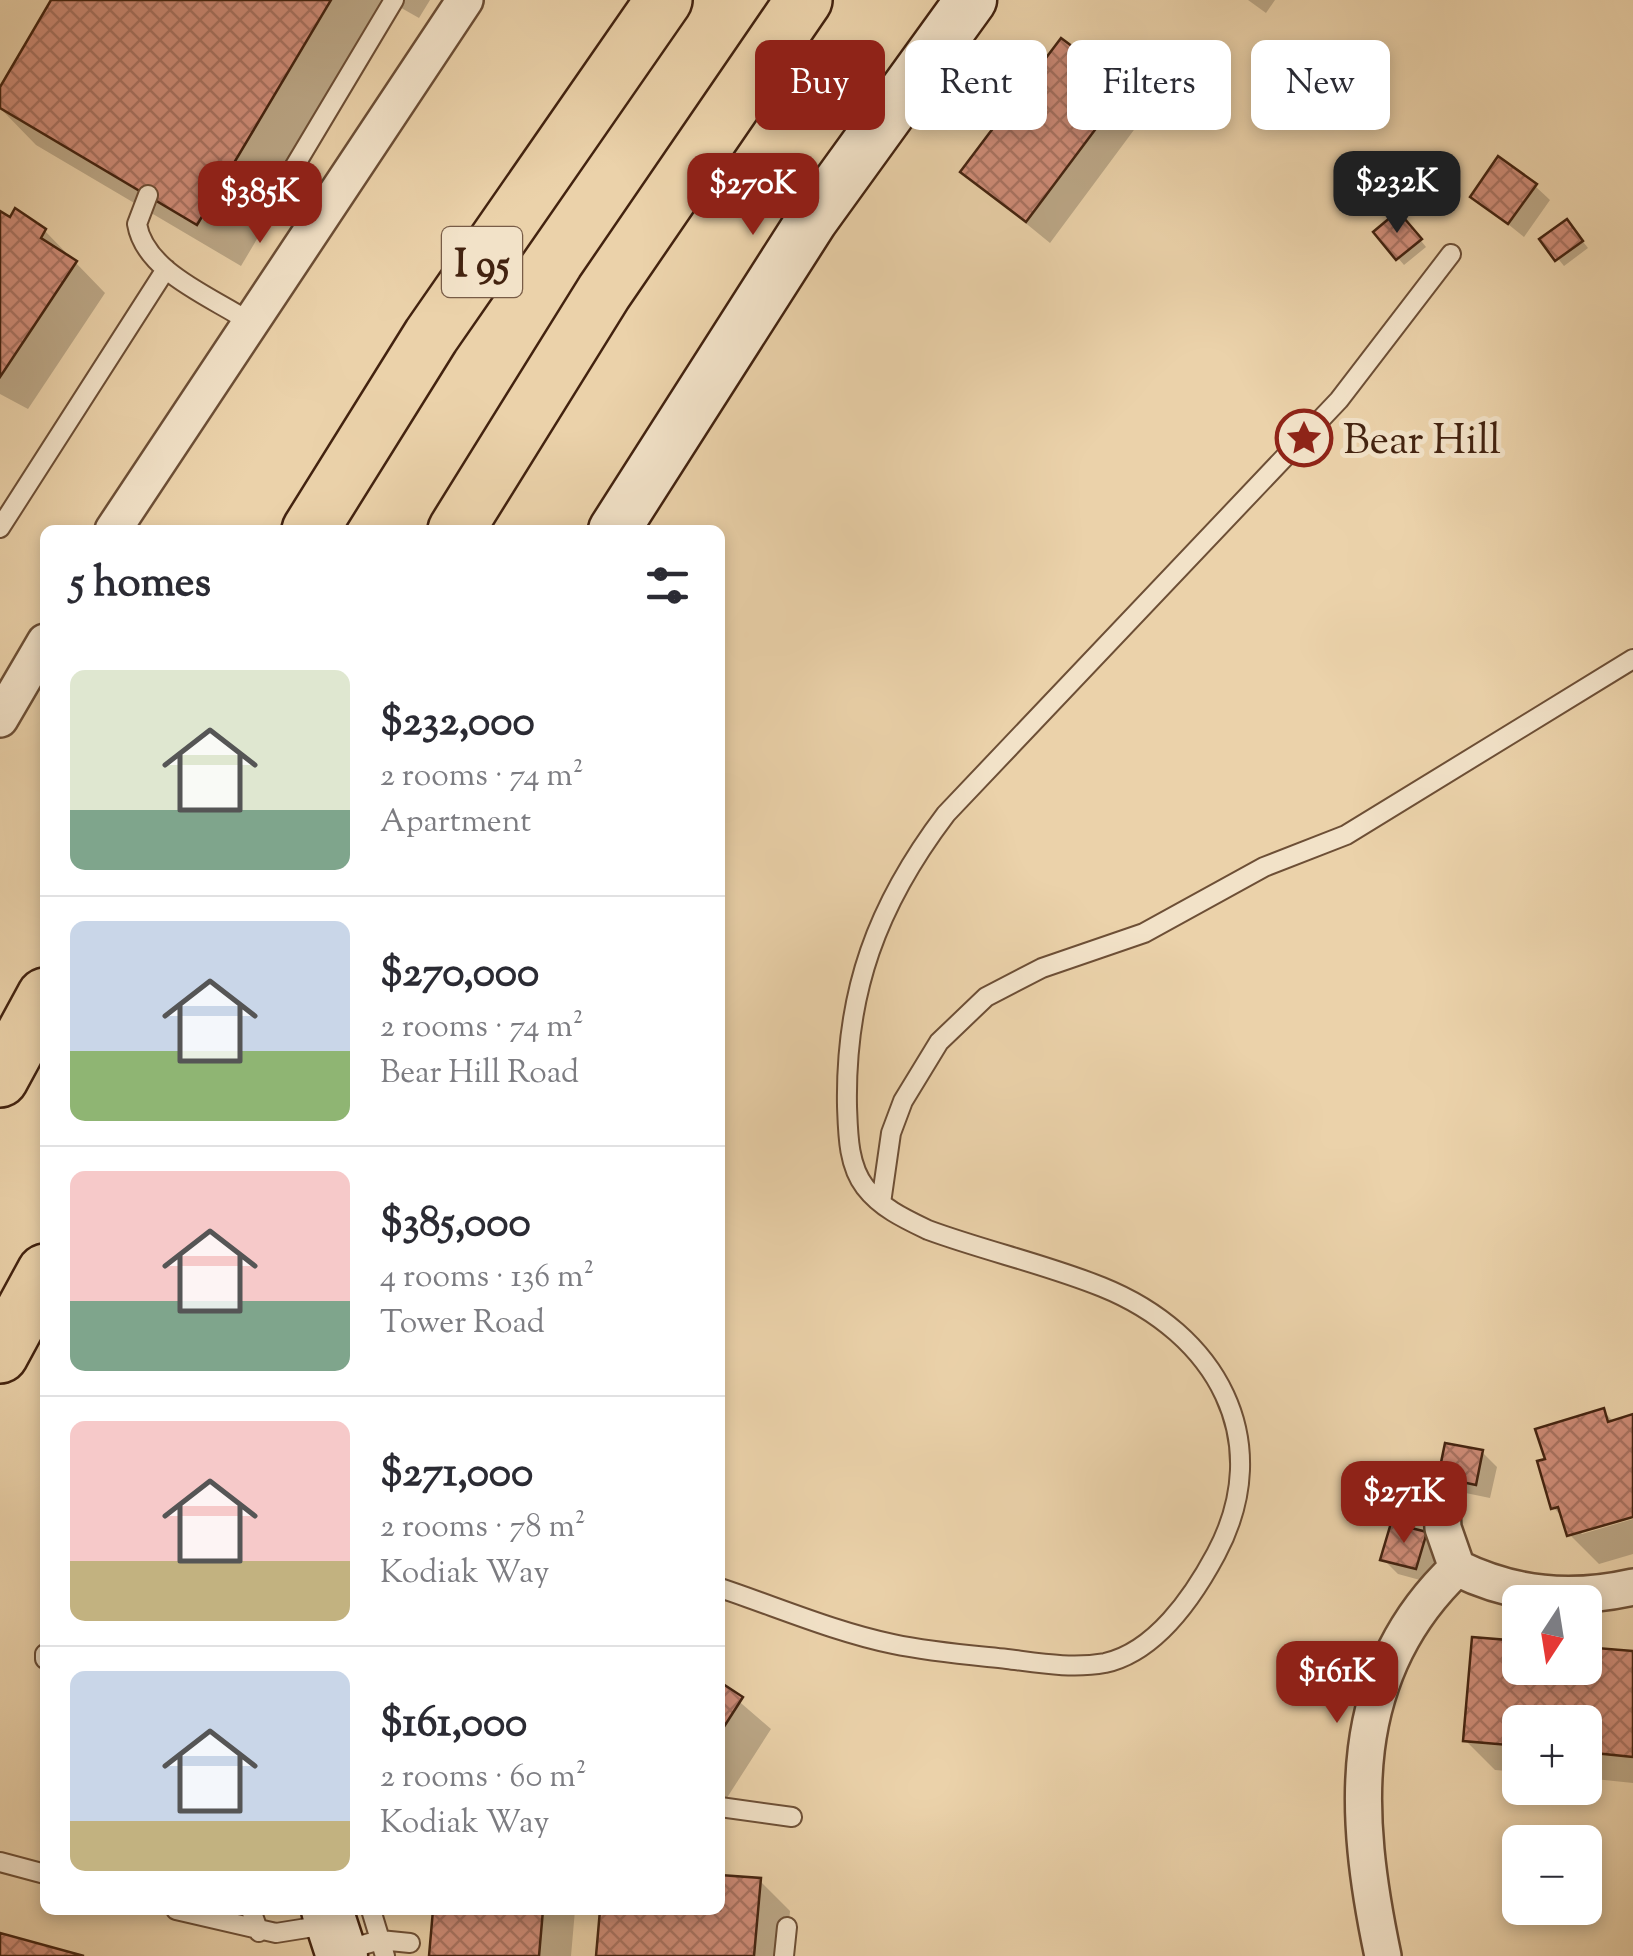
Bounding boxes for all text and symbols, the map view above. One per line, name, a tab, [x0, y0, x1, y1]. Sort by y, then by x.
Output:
chip: Buy	[755, 40, 885, 130]
chip: Rent	[905, 40, 1047, 130]
chip: Filters	[1067, 40, 1231, 130]
chip: New	[1251, 40, 1390, 130]
pin: $232K	[1327, 151, 1467, 236]
pin: $270K	[683, 153, 823, 238]
text: $232K	[1355, 160, 1439, 206]
pin: $385K	[190, 161, 330, 246]
text: $270K	[709, 162, 797, 208]
text: $385K	[220, 170, 300, 216]
road number: I 95	[442, 227, 522, 297]
place icon: Bear Hill	[1274, 408, 1334, 468]
place label: Bear Hill	[1343, 413, 1501, 473]
text: 5 homes	[70, 555, 211, 615]
icon: filters	[640, 558, 695, 613]
text: $232,000	[380, 694, 535, 754]
icon: home	[150, 710, 270, 830]
text: 2 rooms · 74 m²	[380, 754, 584, 800]
text: Apartment	[380, 800, 531, 846]
text: $270,000	[380, 945, 539, 1005]
icon: home	[150, 961, 270, 1081]
text: 2 rooms · 74 m²	[380, 1005, 584, 1051]
text: Bear Hill Road	[380, 1051, 579, 1097]
text: $385,000	[380, 1195, 531, 1255]
icon: home	[150, 1211, 270, 1331]
text: 4 rooms · 136 m²	[380, 1255, 594, 1301]
text: Tower Road	[380, 1301, 545, 1347]
text: $271,000	[380, 1445, 533, 1505]
icon: home	[150, 1461, 270, 1581]
pin: $271K	[1334, 1461, 1474, 1546]
text: $271K	[1363, 1470, 1445, 1516]
text: 2 rooms · 78 m²	[380, 1505, 586, 1551]
text: Kodiak Way	[380, 1551, 549, 1597]
north arrow	[1502, 1585, 1602, 1685]
map controls	[1502, 1585, 1602, 1925]
pin: $161K	[1267, 1641, 1407, 1726]
text: $161K	[1298, 1650, 1376, 1696]
text: $161,000	[380, 1695, 527, 1755]
button: +	[1502, 1705, 1602, 1805]
icon: home	[150, 1711, 270, 1831]
text: 2 rooms · 60 m²	[380, 1755, 586, 1801]
text: Kodiak Way	[380, 1801, 549, 1847]
button: −	[1502, 1825, 1602, 1925]

